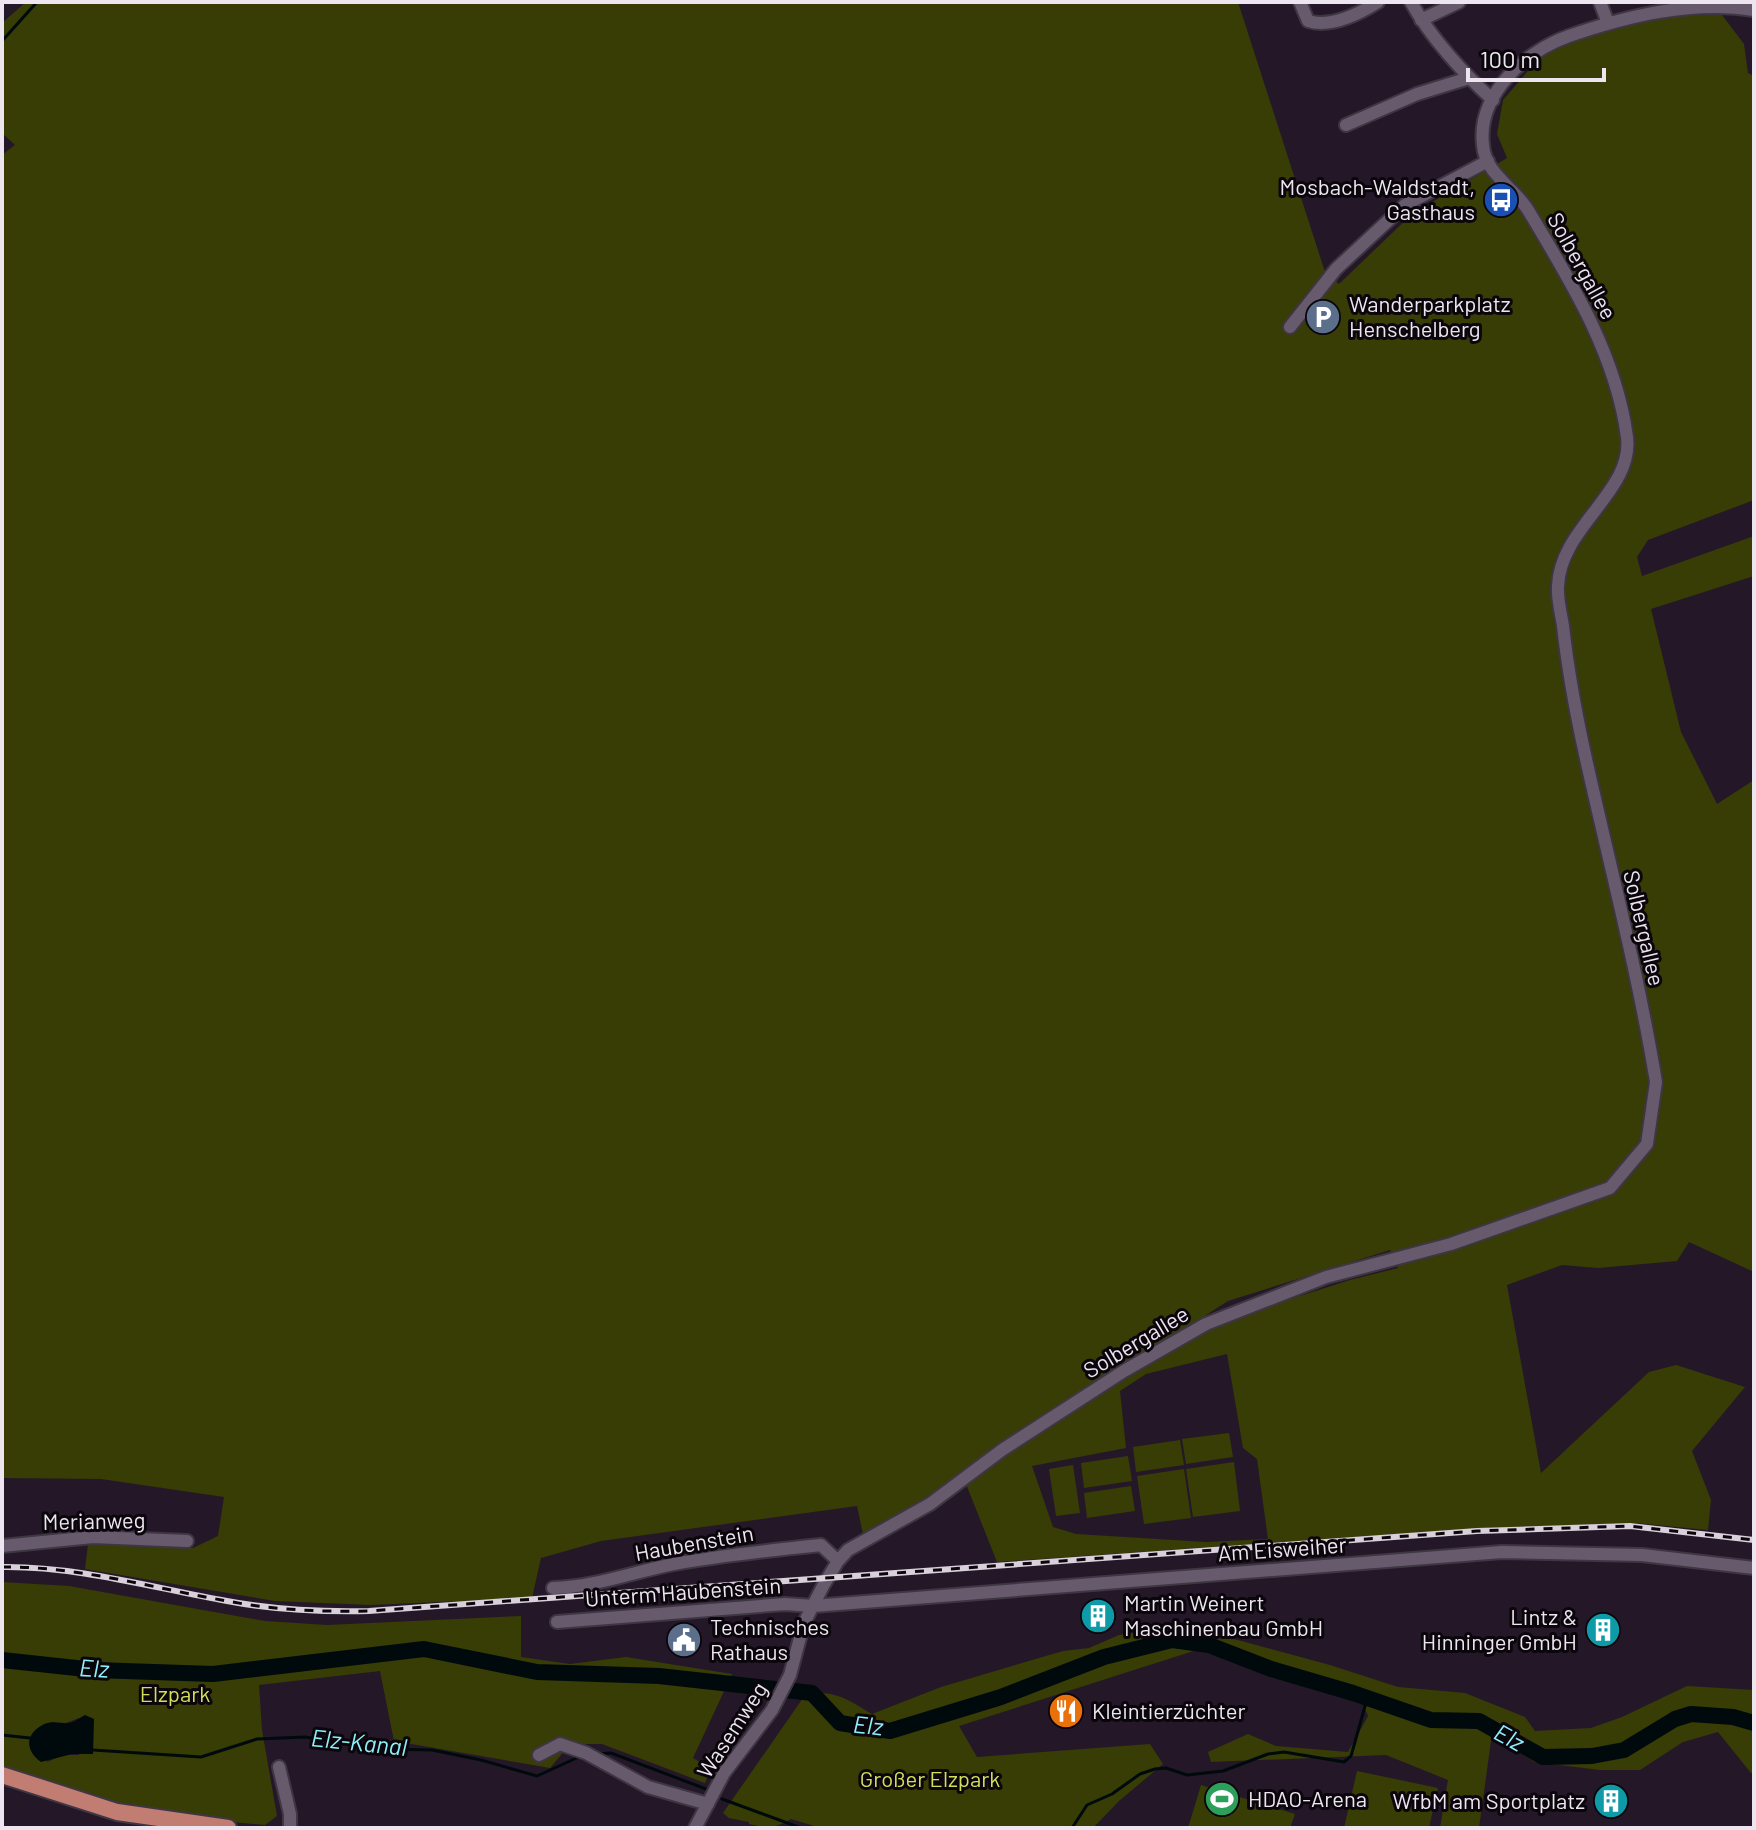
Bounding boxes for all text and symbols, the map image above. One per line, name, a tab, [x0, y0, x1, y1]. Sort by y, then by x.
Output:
scale bar	[1468, 32, 1604, 82]
text: 100 m	[1480, 44, 1540, 73]
place label: Mosbach-Waldstadt, Gasthaus	[1279, 173, 1475, 224]
bus stop icon: Mosbach-Waldstadt, Gasthaus	[1482, 181, 1520, 219]
street label: Solbergallee	[1543, 208, 1623, 323]
place label: Wanderparkplatz Henschelberg	[1349, 290, 1511, 341]
parking icon: Wanderparkplatz Henschelberg	[1304, 298, 1342, 336]
street label: Solbergallee	[1619, 867, 1671, 988]
street label: Solbergallee	[1078, 1300, 1193, 1383]
street label: Merianweg	[42, 1506, 146, 1534]
street label: Haubenstein	[632, 1519, 755, 1565]
street label: Am Eisweiher	[1217, 1531, 1347, 1565]
street label: Unterm Haubenstein	[584, 1571, 782, 1611]
place label: Martin Weinert Maschinenbau GmbH	[1124, 1589, 1323, 1640]
building icon: Martin Weinert Maschinenbau GmbH	[1079, 1597, 1117, 1635]
place label: Lintz & Hinninger GmbH	[1422, 1603, 1577, 1654]
building icon: Lintz & Hinninger GmbH	[1584, 1611, 1622, 1649]
place label: Technisches Rathaus	[710, 1613, 829, 1664]
public building icon: Technisches Rathaus	[665, 1621, 703, 1659]
water label: Elz	[78, 1652, 111, 1683]
street label: Wasemweg	[691, 1677, 772, 1782]
park label: Elzpark	[140, 1680, 210, 1706]
restaurant icon: Kleintierzüchter	[1047, 1692, 1085, 1730]
place label: Kleintierzüchter	[1092, 1697, 1245, 1723]
water label: Elz	[852, 1709, 885, 1741]
water label: Elz	[1490, 1717, 1530, 1757]
water label: Elz-Kanal	[310, 1722, 409, 1761]
park label: Großer Elzpark	[860, 1765, 1000, 1791]
sports icon: HDAO-Arena	[1203, 1780, 1241, 1818]
building icon: WfbM am Sportplatz	[1592, 1782, 1630, 1820]
place label: HDAO-Arena	[1248, 1785, 1367, 1811]
place label: WfbM am Sportplatz	[1393, 1787, 1585, 1813]

